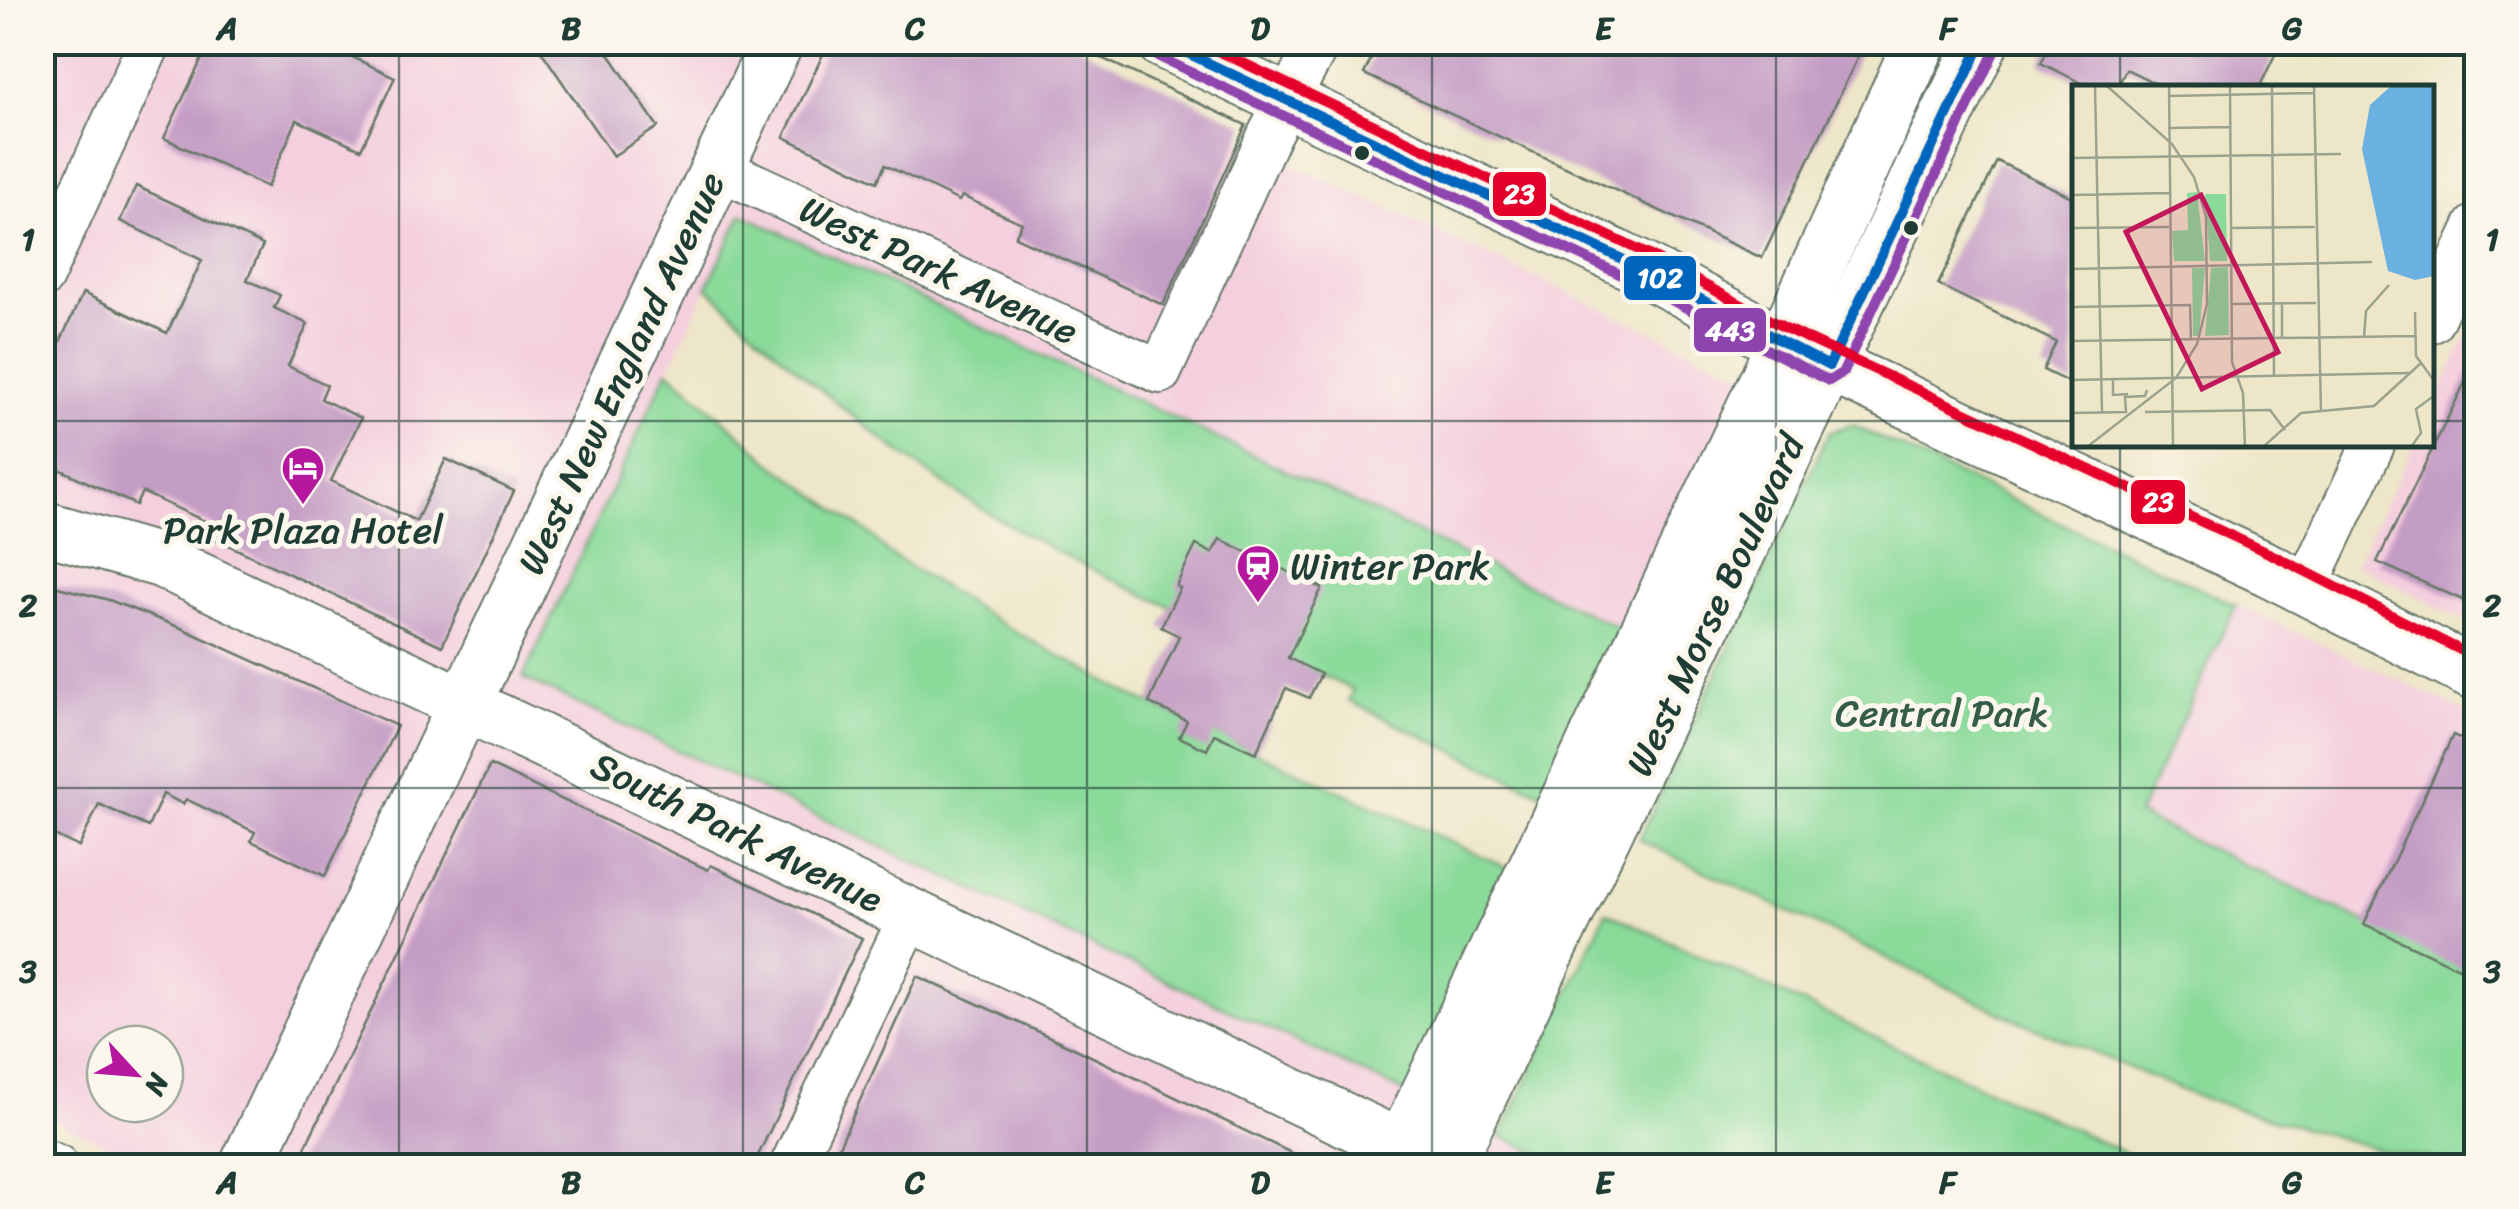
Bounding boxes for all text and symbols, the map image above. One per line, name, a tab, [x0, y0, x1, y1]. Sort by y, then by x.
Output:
text: A	[215, 0, 238, 57]
text: B	[561, 0, 581, 57]
text: C	[904, 0, 926, 57]
text: D	[1250, 0, 1270, 57]
text: E	[1595, 0, 1615, 57]
text: F	[1938, 0, 1959, 57]
text: G	[2282, 0, 2303, 57]
inset map	[2072, 85, 2434, 448]
unlabelled marker	[1352, 143, 1372, 163]
street label: West New England Avenue	[498, 160, 745, 586]
text: 23	[1502, 169, 1535, 218]
line badge: 23	[1491, 170, 1548, 218]
street label: West Park Avenue	[788, 176, 1089, 364]
text: 1	[21, 211, 35, 268]
text: 1	[2485, 211, 2499, 268]
unlabelled marker	[1901, 218, 1921, 238]
text: 102	[1637, 253, 1683, 302]
line badge: 102	[1622, 254, 1698, 302]
line badge: 443	[1692, 306, 1768, 354]
text: 443	[1705, 306, 1756, 355]
street label: West Morse Boulevard	[1607, 421, 1825, 788]
hotel icon: Park Plaza Hotel	[280, 445, 326, 506]
text: 23	[2141, 477, 2174, 526]
line badge: 23	[2129, 478, 2187, 526]
place label: Park Plaza Hotel	[163, 497, 444, 564]
place label: Winter Park	[1290, 533, 1490, 600]
station icon: Winter Park	[1235, 543, 1281, 604]
text: 2	[19, 577, 38, 634]
text: 2	[2483, 577, 2502, 634]
park label: Central Park	[1835, 680, 2049, 747]
street label: South Park Avenue	[579, 733, 895, 932]
text: 3	[18, 943, 37, 1000]
text: 3	[2482, 943, 2501, 1000]
north arrow	[85, 1024, 185, 1124]
text: N	[130, 1064, 184, 1105]
text: A	[215, 1154, 238, 1209]
text: B	[561, 1154, 581, 1209]
text: C	[904, 1154, 926, 1209]
text: D	[1250, 1154, 1270, 1209]
text: E	[1595, 1154, 1615, 1209]
text: F	[1938, 1154, 1959, 1209]
text: G	[2282, 1154, 2303, 1209]

